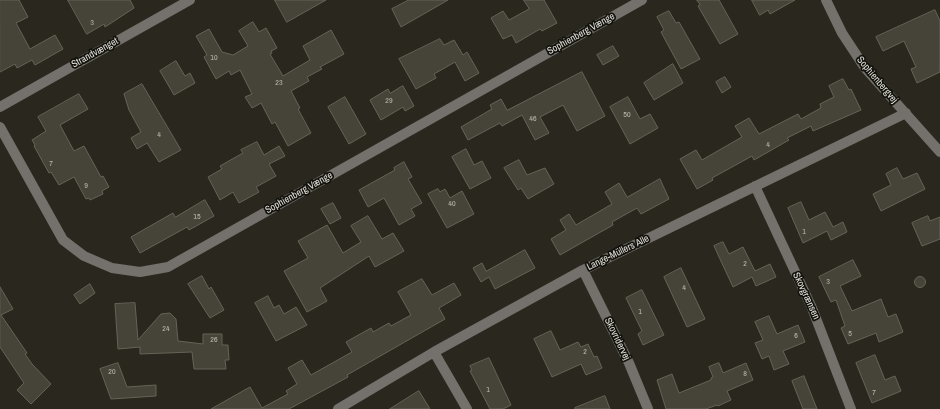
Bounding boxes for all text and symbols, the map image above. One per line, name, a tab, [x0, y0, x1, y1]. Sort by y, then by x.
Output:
street label: Sophienberg Vænge	[545, 11, 617, 57]
house number: 3	[90, 18, 94, 28]
street label: Strandvænget	[70, 35, 120, 71]
house number: 10	[210, 53, 218, 63]
street label: Sophienbergvej	[854, 54, 900, 106]
house number: 23	[275, 78, 283, 88]
house number: 29	[385, 96, 393, 106]
house number: 50	[623, 110, 631, 120]
house number: 46	[529, 114, 537, 124]
house number: 4	[157, 130, 161, 140]
house number: 4	[766, 140, 770, 150]
house number: 7	[49, 159, 53, 169]
street label: Sophienberg Vænge	[263, 170, 335, 216]
house number: 9	[84, 181, 88, 191]
house number: 40	[448, 199, 456, 209]
house number: 15	[193, 212, 201, 222]
house number: 1	[802, 227, 806, 237]
street label: Lange-Müllers Alle	[585, 233, 651, 273]
house number: 2	[743, 259, 747, 269]
street label: Skovgrænsen	[790, 271, 822, 321]
house number: 3	[826, 277, 830, 287]
house number: 4	[682, 283, 686, 293]
house number: 1	[638, 307, 642, 317]
street label: Skovridervej	[602, 316, 632, 362]
house number: 24	[162, 324, 170, 334]
house number: 5	[848, 329, 852, 339]
house number: 6	[794, 331, 798, 341]
house number: 26	[210, 335, 218, 345]
house number: 2	[583, 347, 587, 357]
house number: 20	[108, 367, 116, 377]
house number: 8	[743, 369, 747, 379]
house number: 1	[486, 385, 490, 395]
house number: 7	[872, 388, 876, 398]

